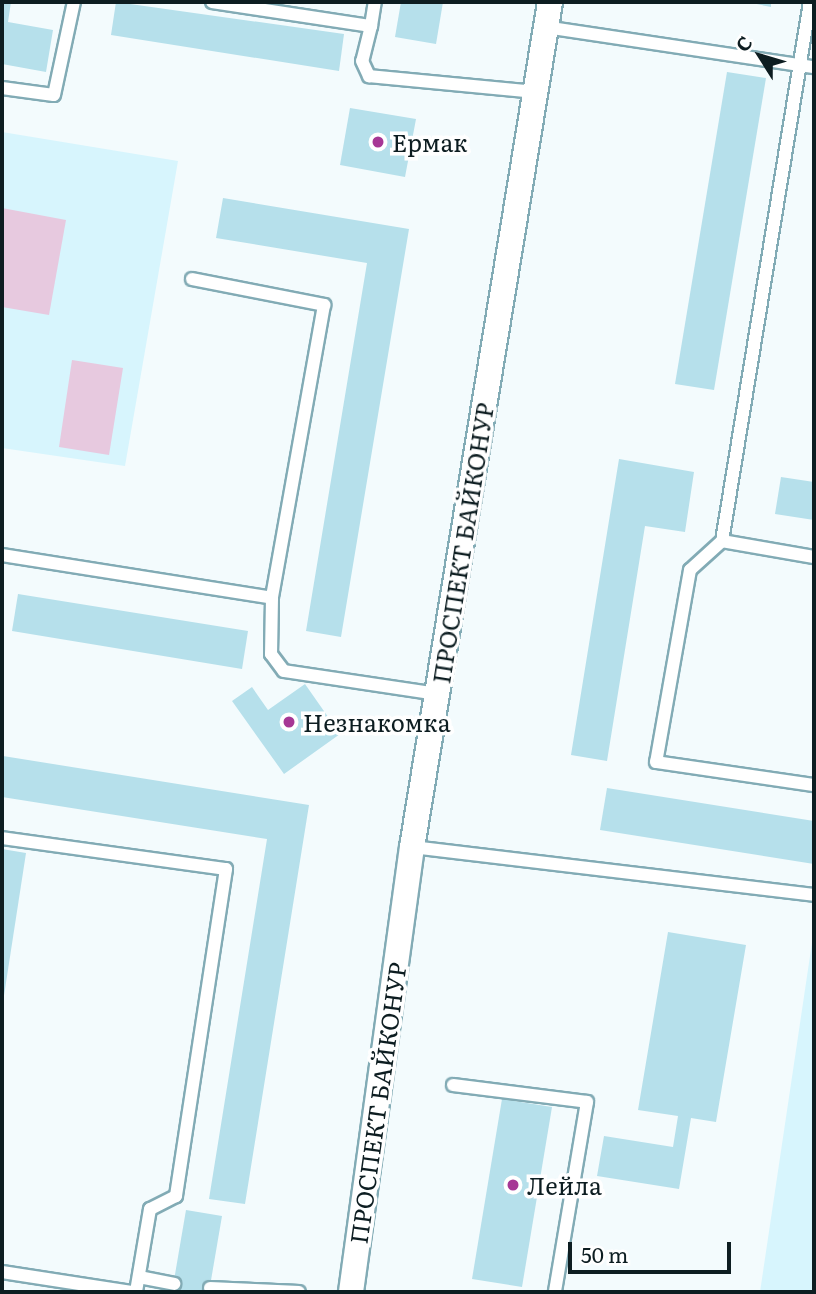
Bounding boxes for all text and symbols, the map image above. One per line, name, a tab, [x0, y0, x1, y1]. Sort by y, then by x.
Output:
north arrow	[725, 21, 795, 91]
text: С	[728, 30, 758, 57]
place label: Ермак	[392, 128, 468, 156]
marker: Ермак	[370, 134, 386, 150]
street label: ПРОСПЕКТ БАЙКОНУР	[426, 401, 498, 685]
place label: Незнакомка	[303, 708, 451, 736]
marker: Незнакомка	[281, 714, 297, 730]
street label: ПРОСПЕКТ БАЙКОНУР	[343, 960, 411, 1246]
place label: Лейла	[527, 1171, 602, 1199]
marker: Лейла	[505, 1177, 521, 1193]
scale bar	[571, 1228, 734, 1272]
text: 50 m	[581, 1238, 628, 1269]

